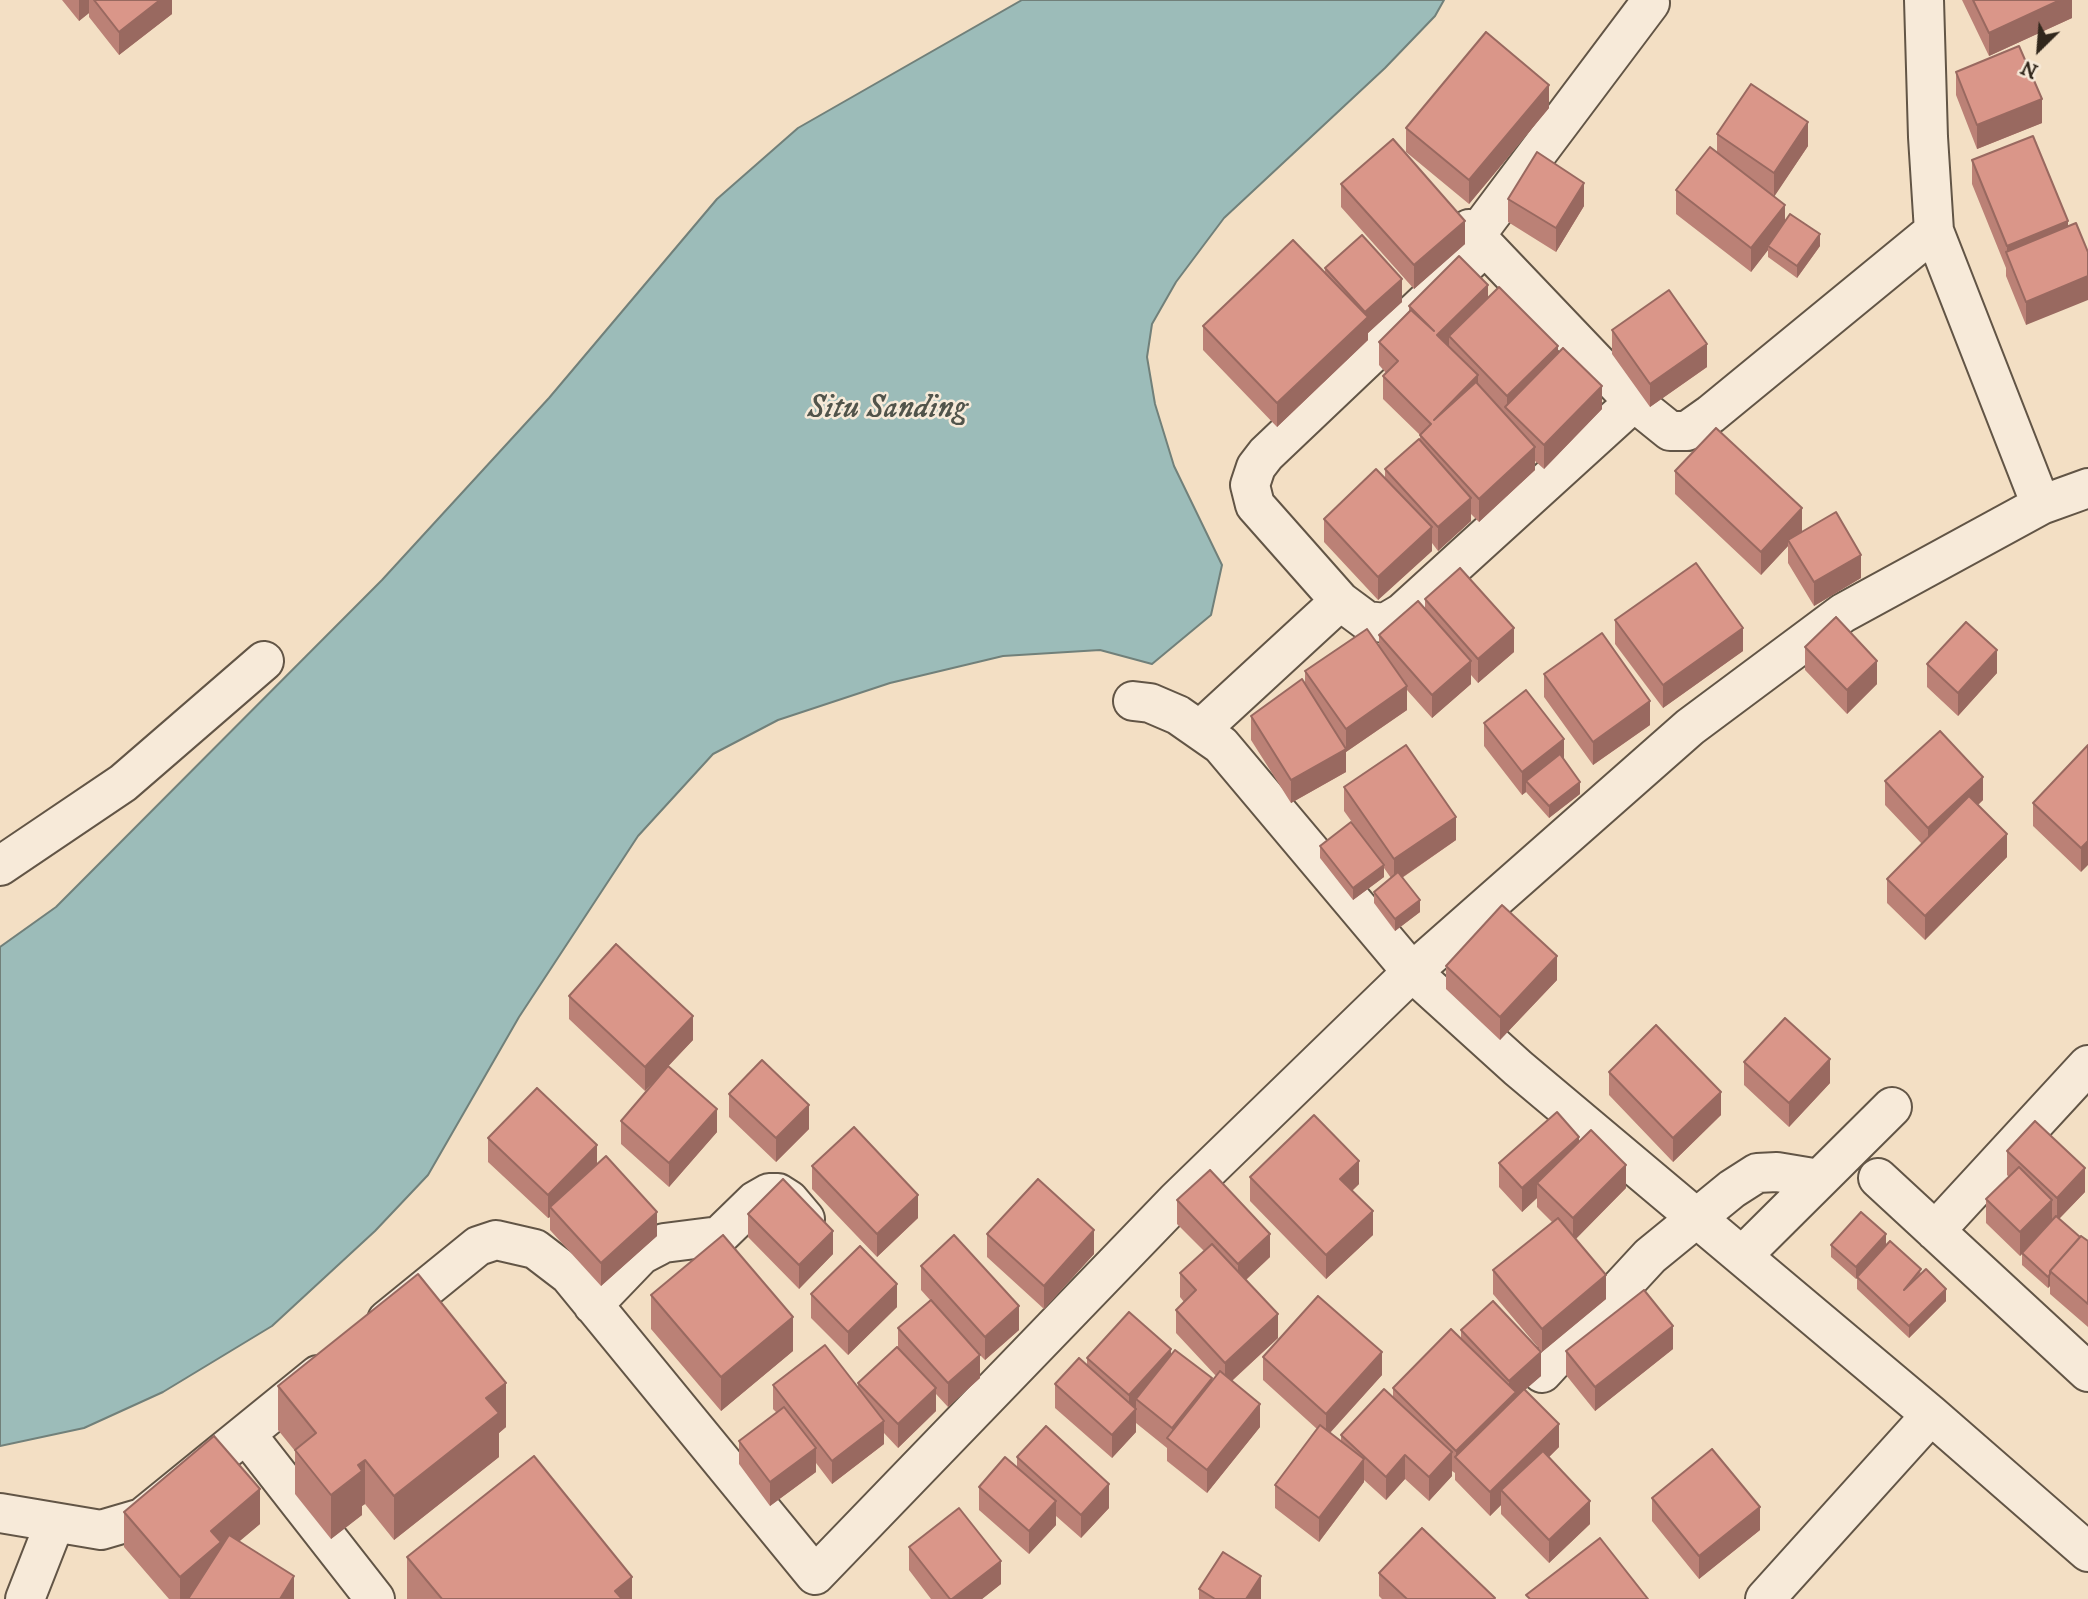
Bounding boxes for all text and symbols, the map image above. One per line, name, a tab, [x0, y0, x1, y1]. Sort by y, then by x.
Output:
north arrow	[2004, 14, 2074, 84]
text: N	[2018, 55, 2042, 82]
water label: Situ Sanding	[807, 391, 967, 429]

